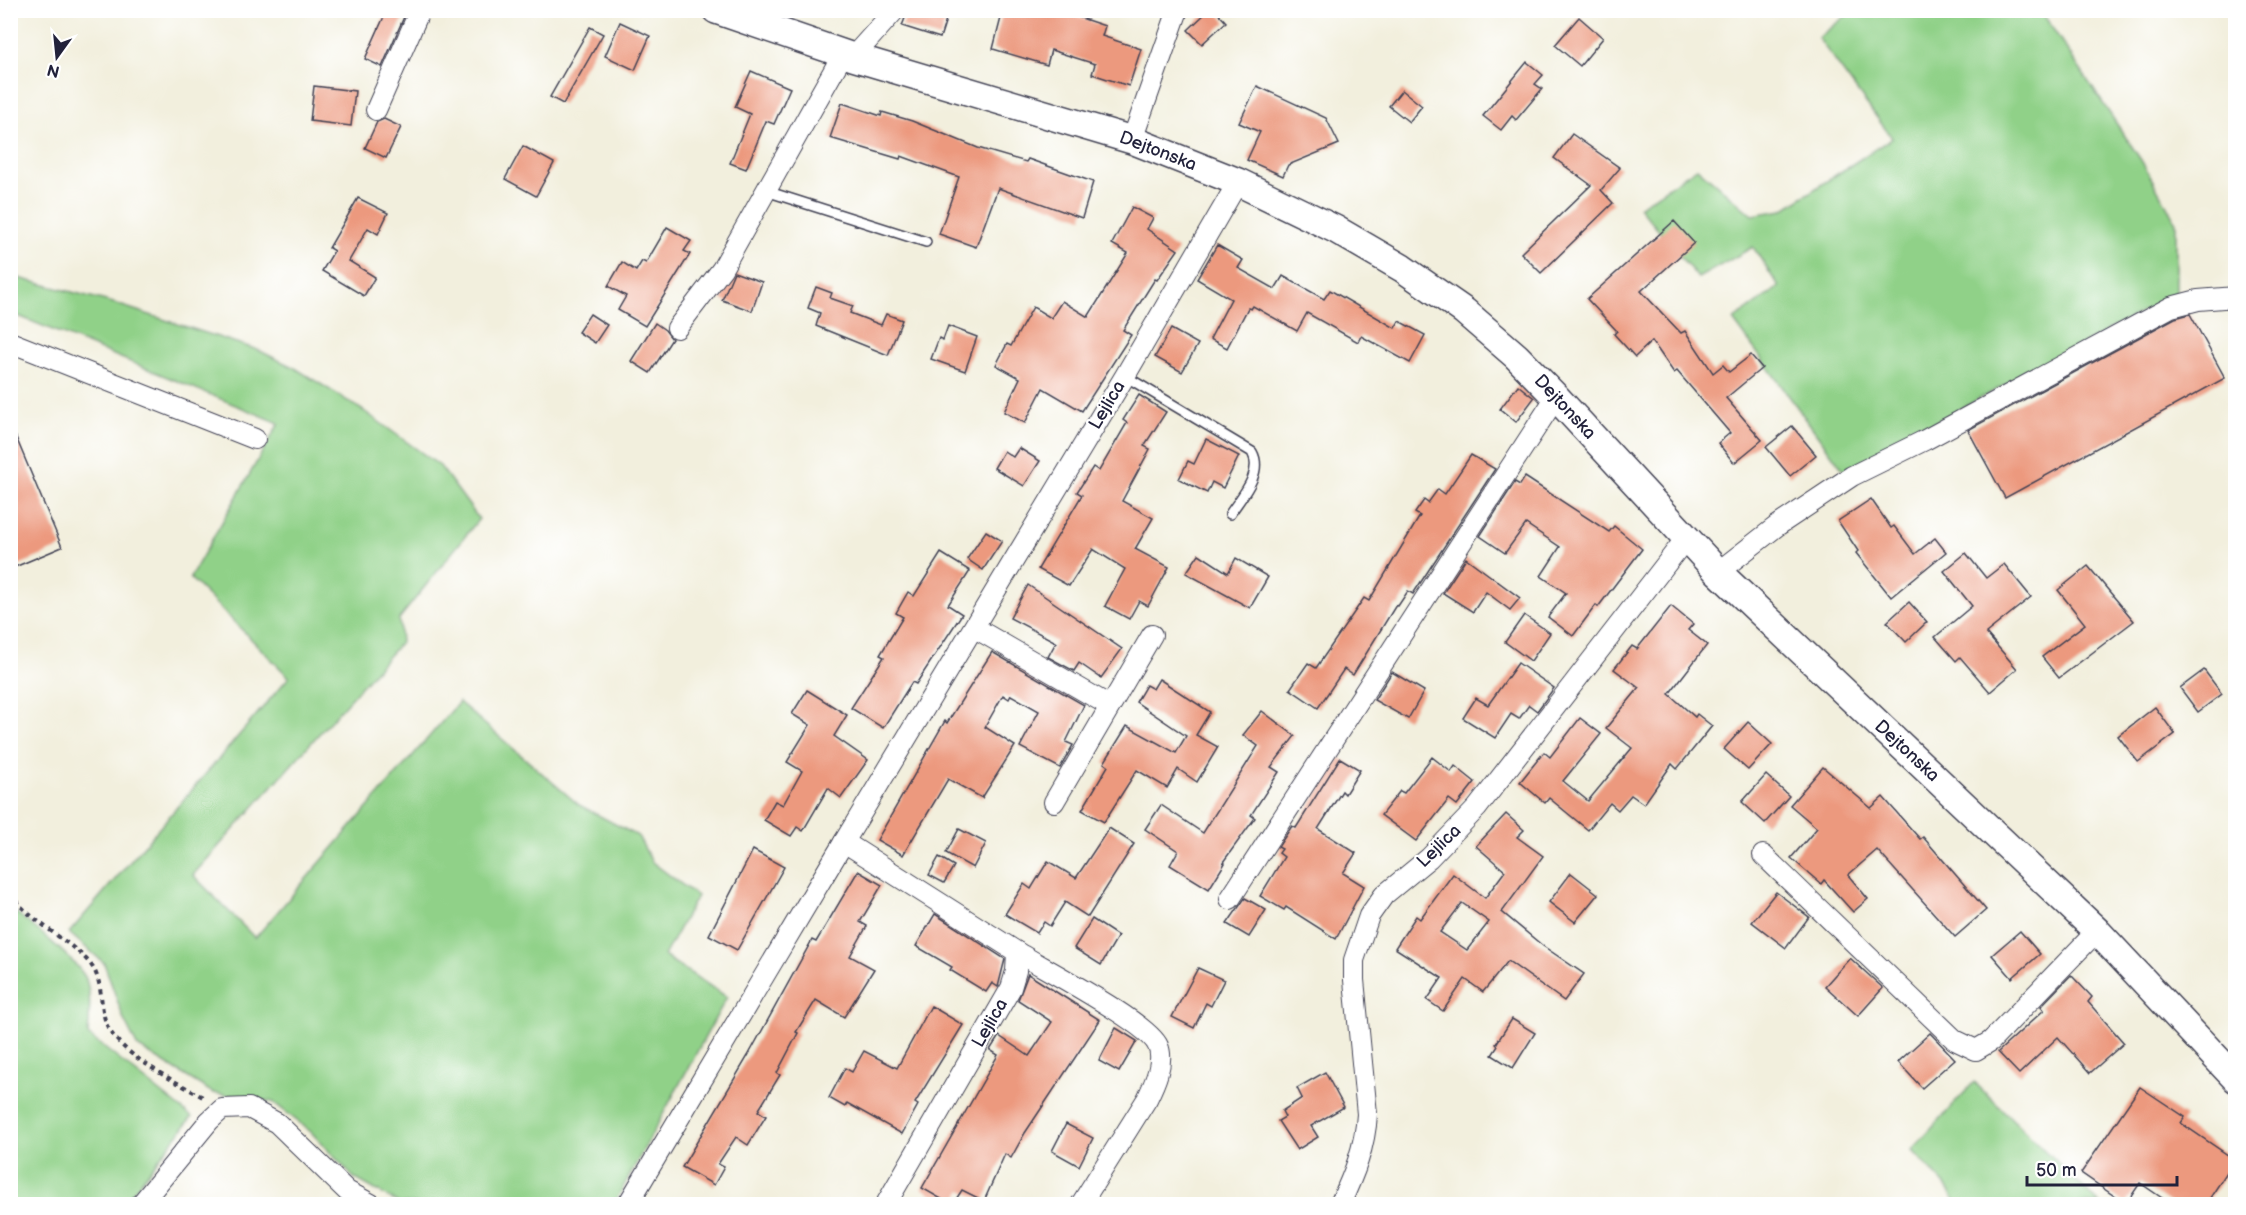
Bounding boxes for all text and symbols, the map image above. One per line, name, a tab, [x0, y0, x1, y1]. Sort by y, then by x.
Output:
north arrow	[27, 27, 87, 87]
text: N	[45, 59, 62, 81]
street label: Dejtonska	[1117, 127, 1199, 175]
street label: Dejtonska	[1530, 370, 1600, 444]
street label: Lejlica	[1084, 377, 1130, 433]
street label: Dejtonska	[1870, 716, 1944, 786]
street label: Lejlica	[1413, 820, 1465, 872]
street label: Lejlica	[968, 995, 1012, 1051]
scale bar	[2027, 1149, 2177, 1187]
text: 50 m	[2036, 1160, 2077, 1181]

